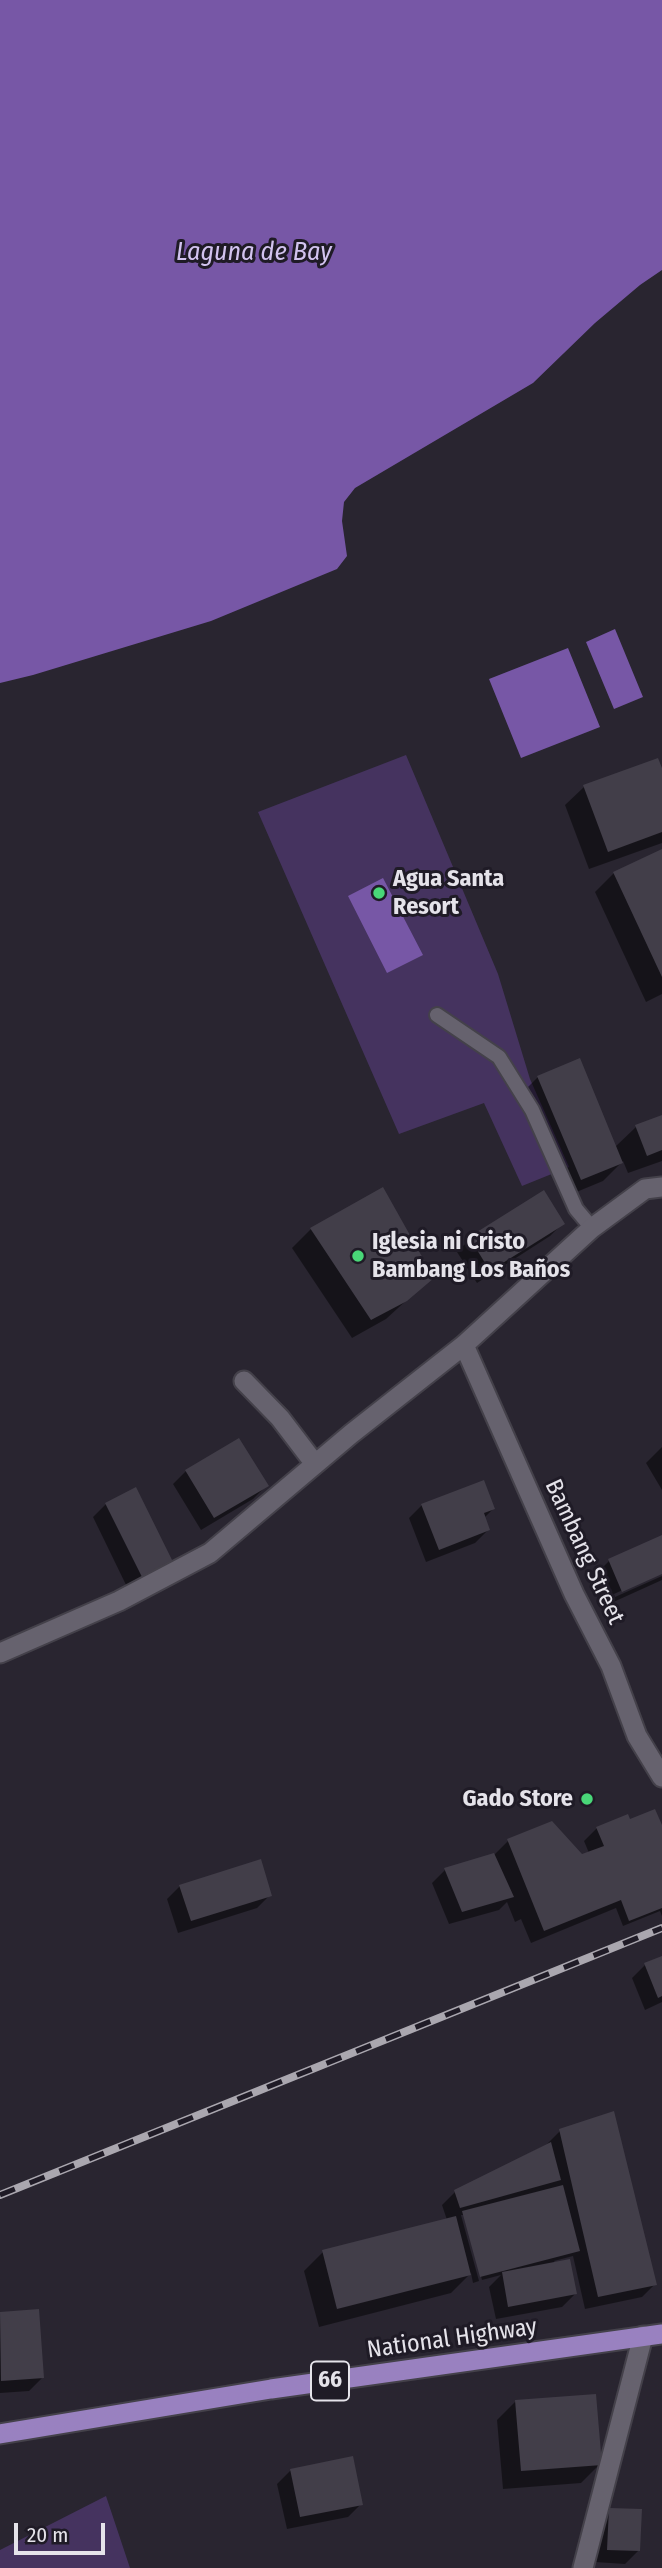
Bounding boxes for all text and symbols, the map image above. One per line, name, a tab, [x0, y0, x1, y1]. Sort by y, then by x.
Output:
water label: Laguna de Bay	[176, 237, 332, 269]
place label: Agua Santa Resort	[393, 865, 504, 921]
marker: Agua Santa Resort	[371, 885, 387, 901]
place label: Iglesia ni Cristo Bambang Los Baños	[372, 1228, 570, 1284]
marker: Iglesia ni Cristo Bambang Los Baños	[350, 1248, 366, 1264]
street label: Bambang Street	[538, 1475, 630, 1629]
place label: Gado Store	[462, 1785, 573, 1813]
marker: Gado Store	[579, 1791, 595, 1807]
street label: National Highway	[365, 2313, 539, 2365]
road number: 66	[311, 2362, 349, 2400]
scale bar	[18, 2508, 108, 2552]
text: 20 m	[27, 2522, 68, 2548]

